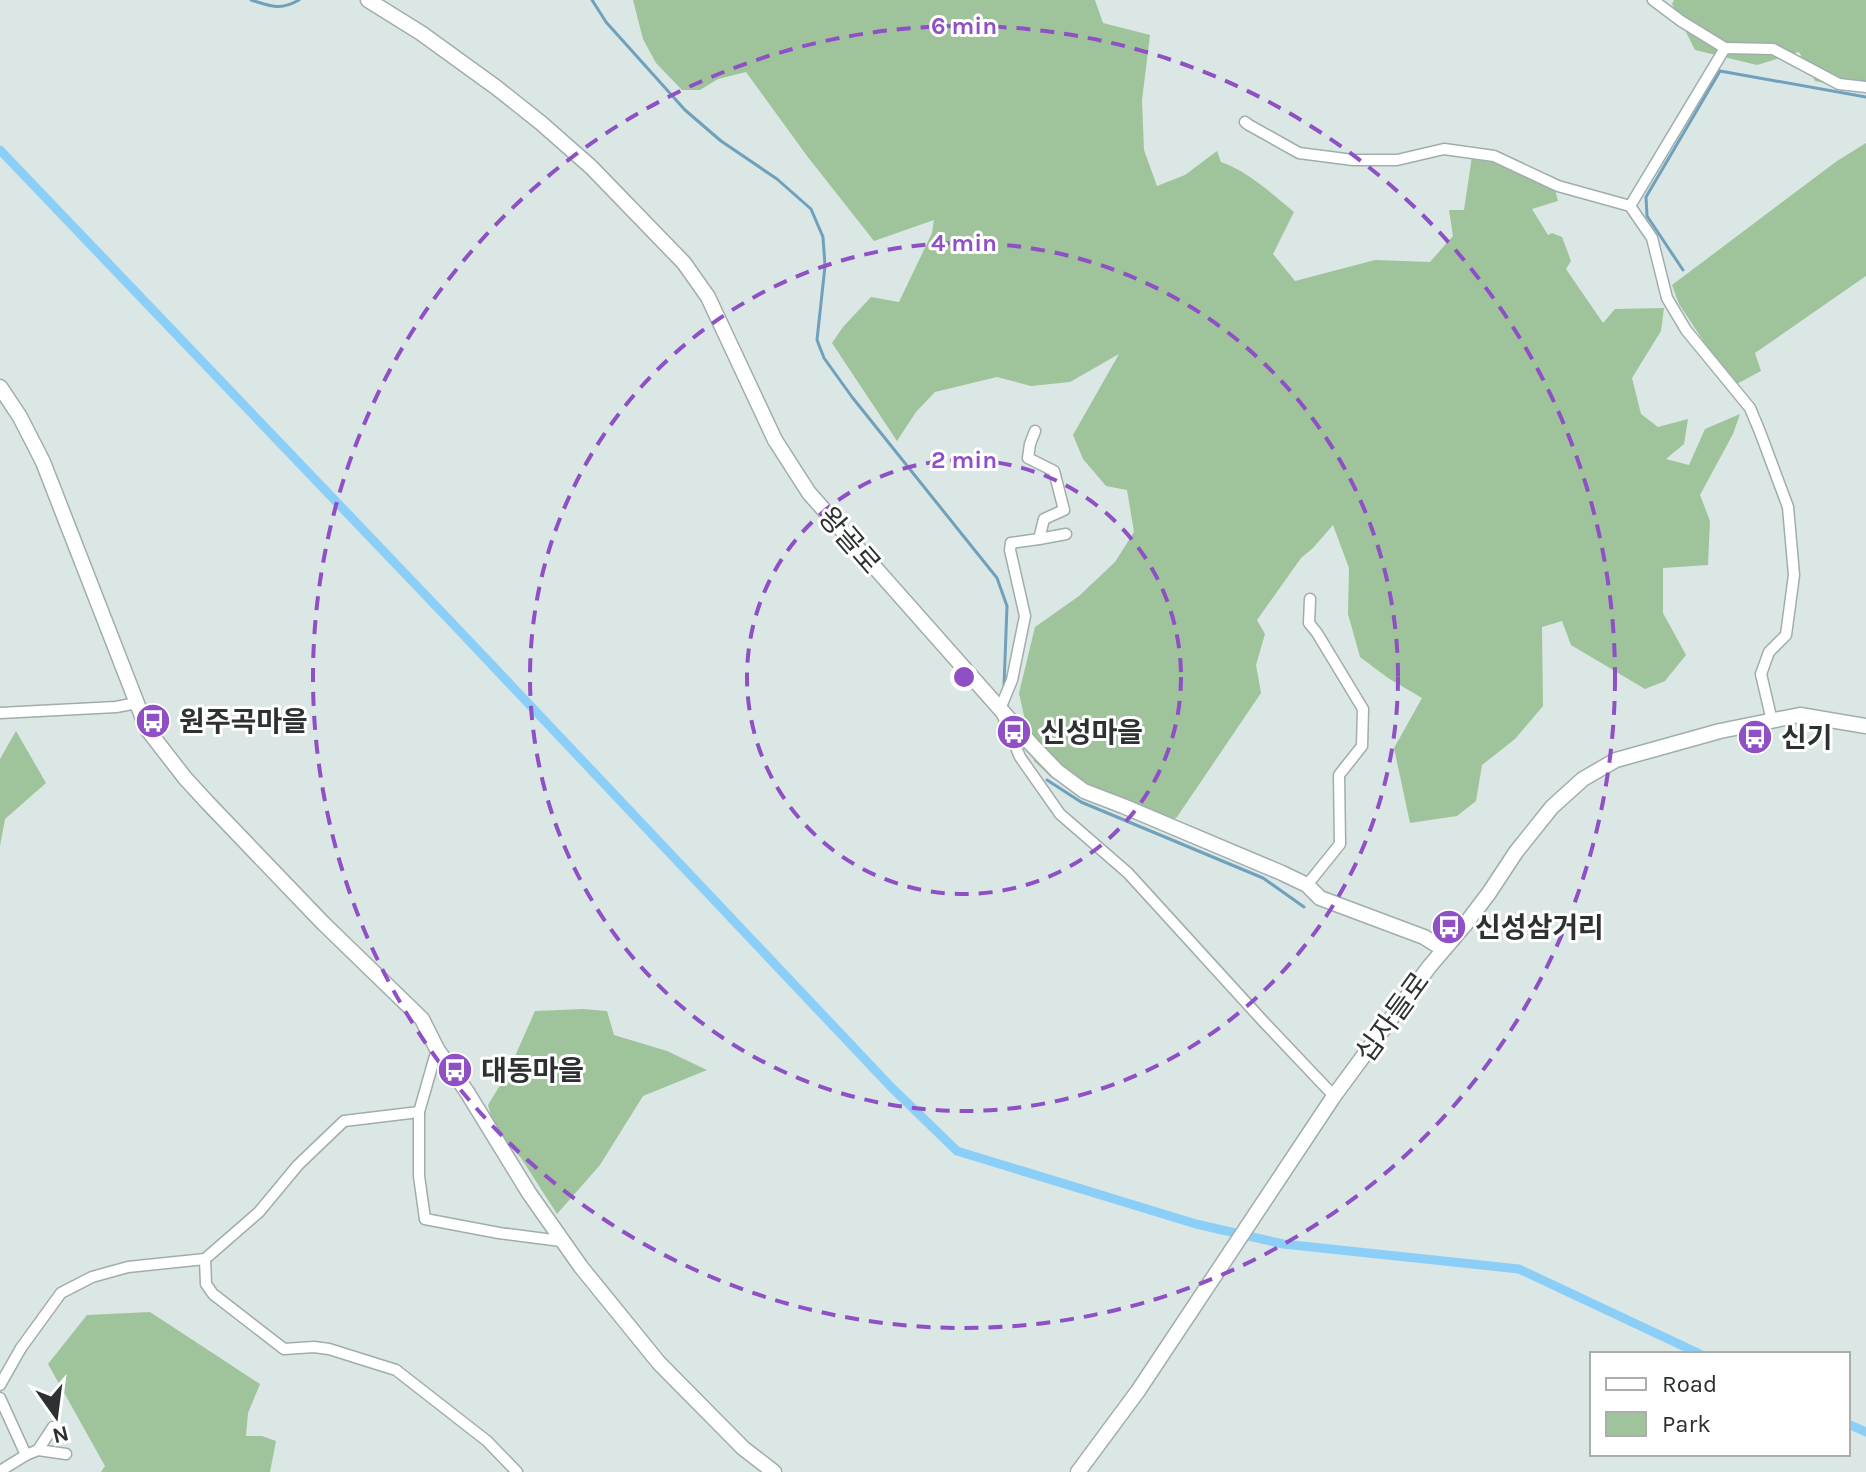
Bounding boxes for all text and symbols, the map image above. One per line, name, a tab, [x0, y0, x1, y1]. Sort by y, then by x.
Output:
text: 6 min	[931, 12, 997, 40]
text: 4 min	[931, 229, 997, 257]
text: 2 min	[931, 446, 997, 474]
street label: 왕골로	[812, 500, 887, 580]
centre of rings	[950, 663, 978, 691]
bus stop icon: 원주곡마을	[134, 702, 172, 740]
place label: 원주곡마을	[179, 705, 308, 738]
bus stop icon: 신성마을	[995, 713, 1033, 751]
place label: 신성마을	[1040, 716, 1143, 749]
bus stop icon: 신기	[1736, 718, 1774, 756]
place label: 신기	[1781, 721, 1833, 754]
bus stop icon: 신성삼거리	[1430, 908, 1468, 946]
place label: 신성삼거리	[1475, 911, 1604, 944]
street label: 십자들로	[1349, 966, 1436, 1069]
bus stop icon: 대동마을	[436, 1051, 474, 1089]
place label: 대동마을	[481, 1054, 584, 1087]
legend	[1590, 1352, 1850, 1456]
text: Road	[1662, 1370, 1717, 1398]
north arrow	[16, 1376, 96, 1456]
text: Park	[1662, 1410, 1711, 1438]
text: N	[50, 1420, 71, 1449]

